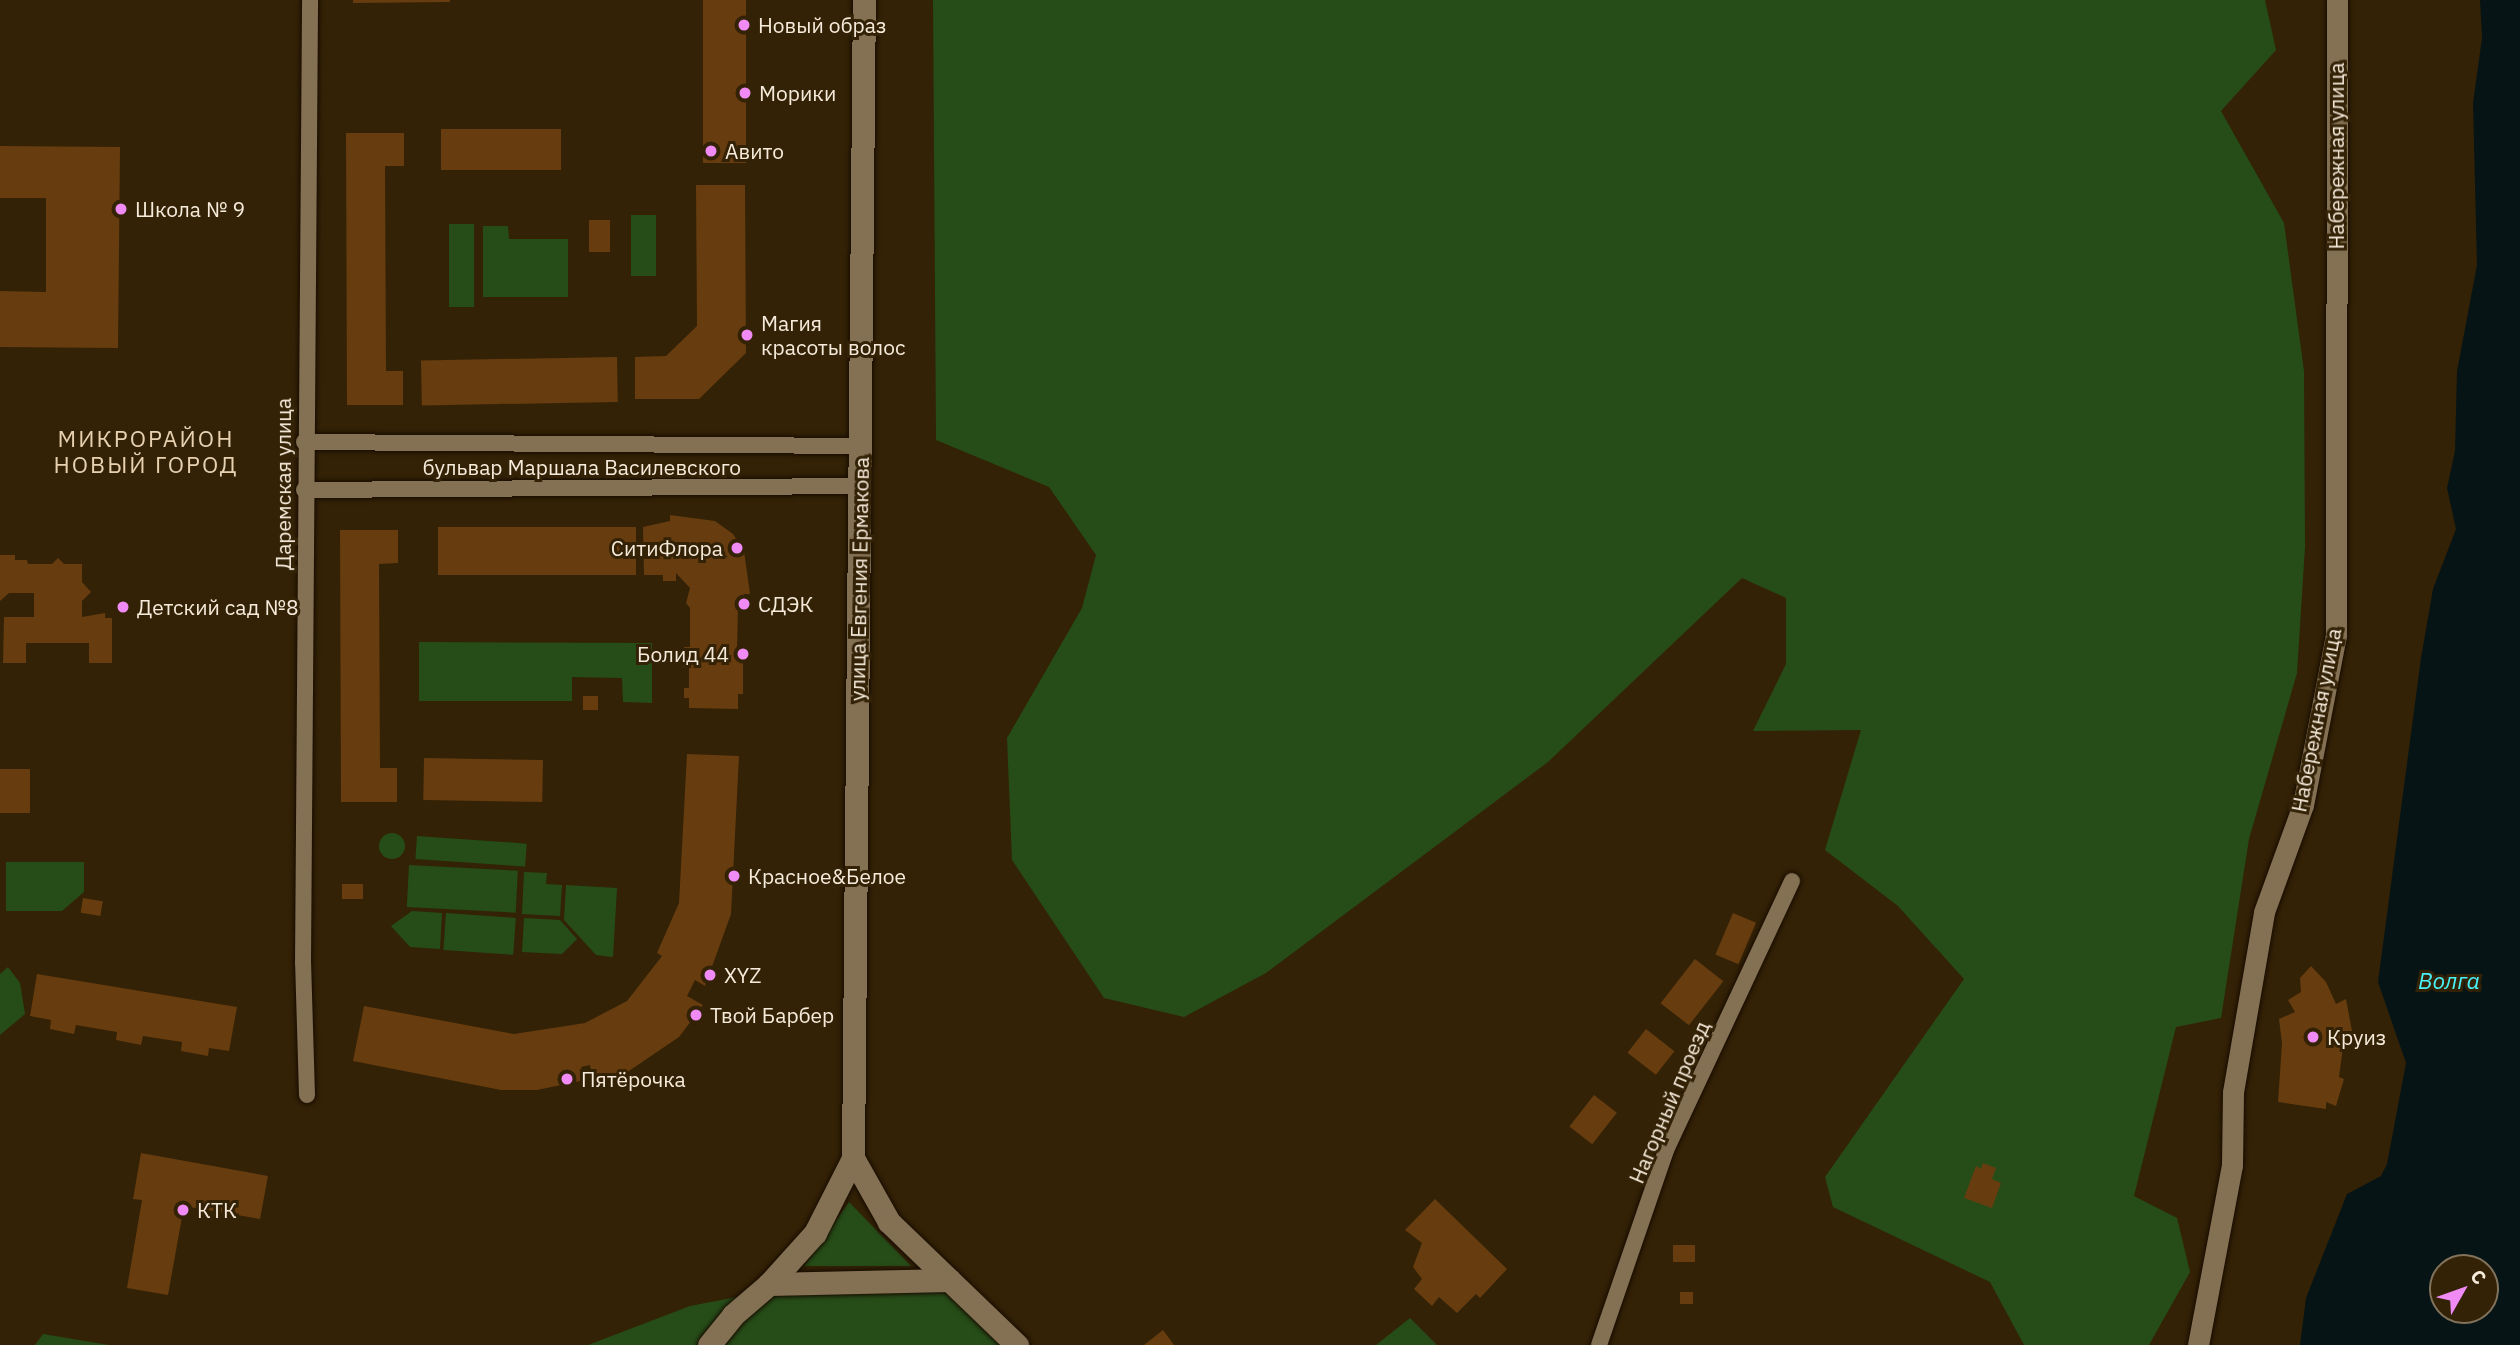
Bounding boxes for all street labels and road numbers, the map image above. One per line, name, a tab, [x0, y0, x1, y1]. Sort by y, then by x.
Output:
street label: Набережная улица	[2323, 62, 2349, 250]
street label: Даремская улица	[270, 398, 296, 570]
street label: бульвар Маршала Василевского	[423, 454, 741, 480]
street label: улица Евгения Ермакова	[844, 457, 874, 701]
street label: Набережная улица	[2286, 626, 2346, 814]
street label: Нагорный проезд	[1623, 1017, 1715, 1187]

